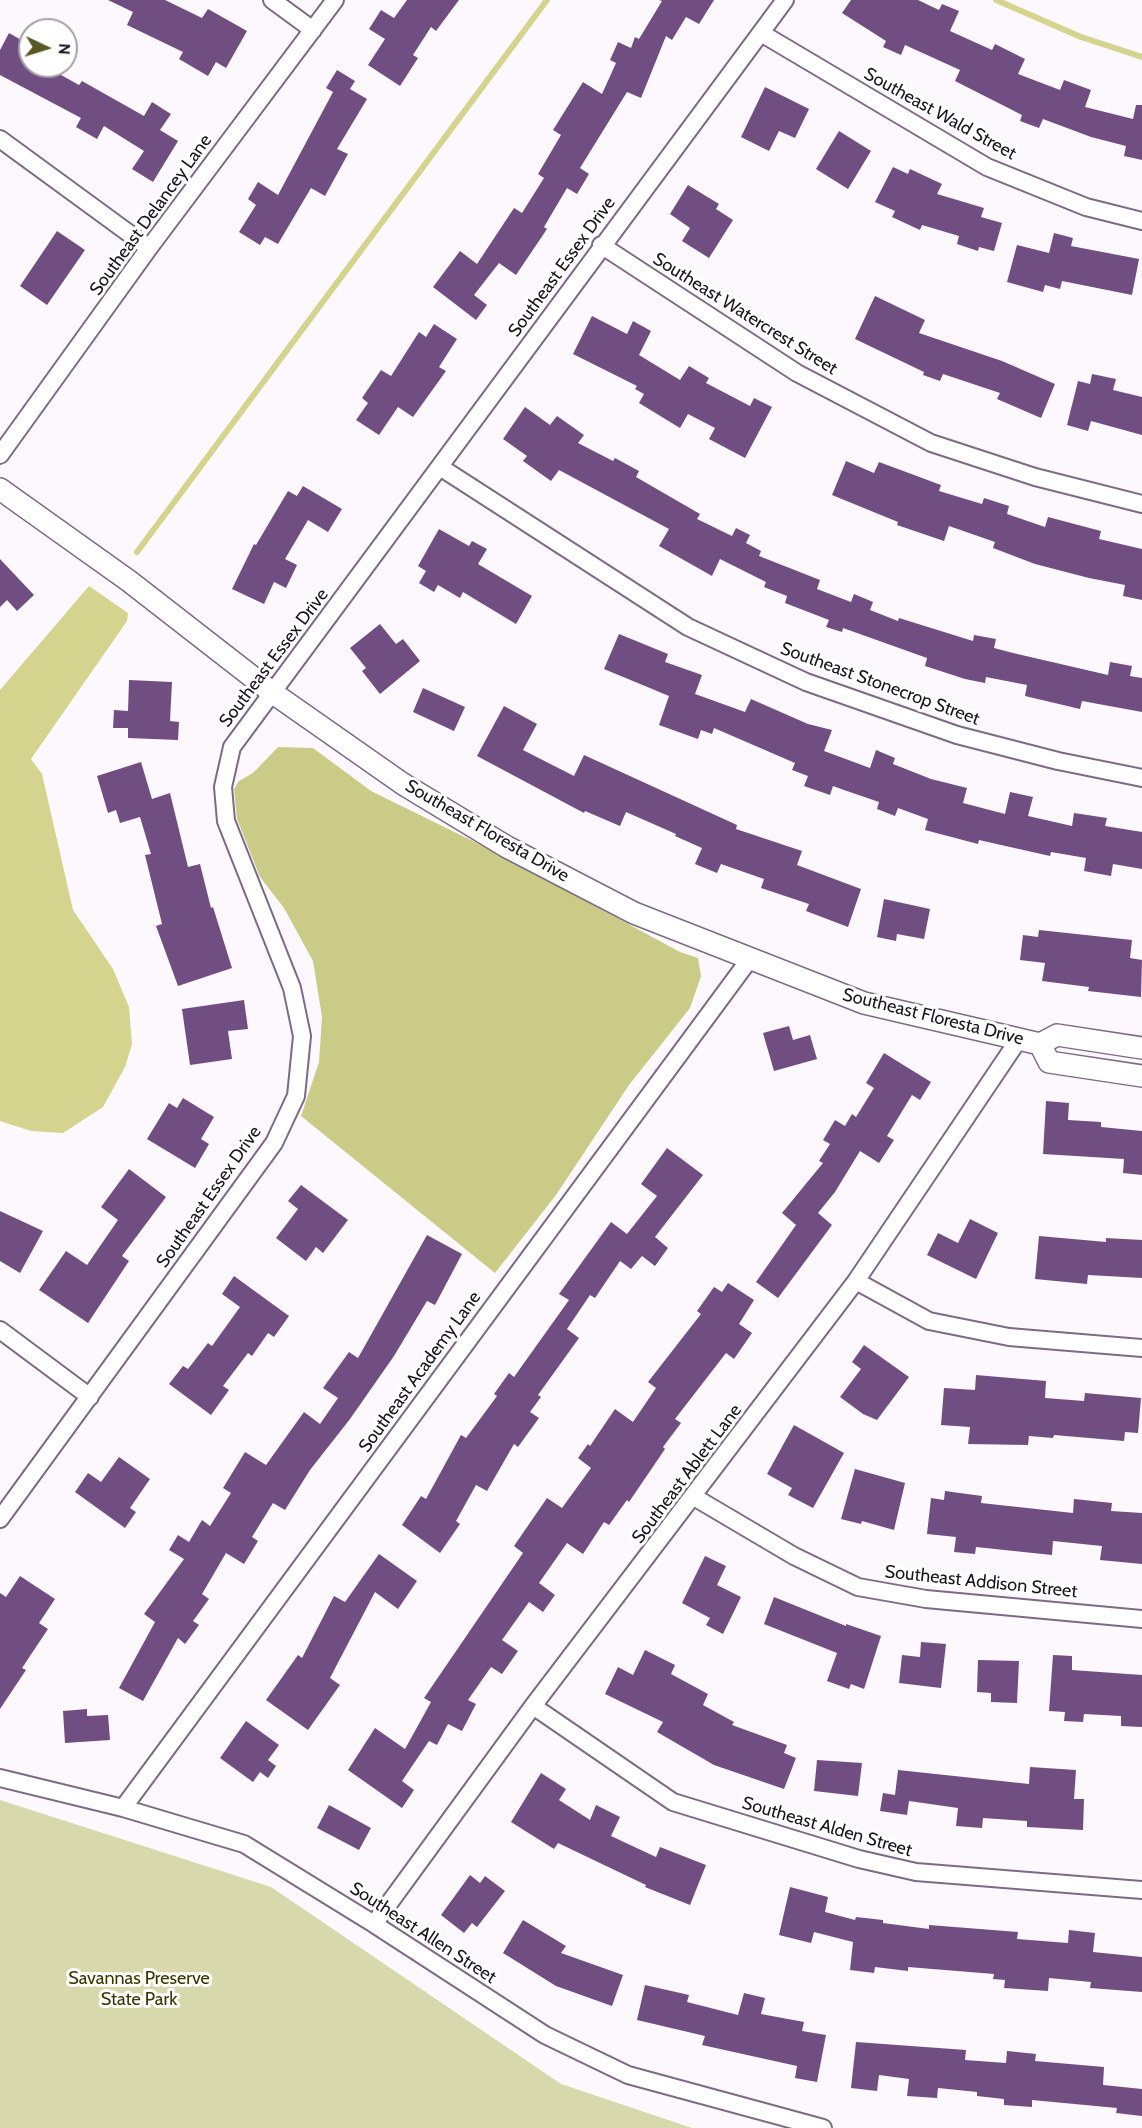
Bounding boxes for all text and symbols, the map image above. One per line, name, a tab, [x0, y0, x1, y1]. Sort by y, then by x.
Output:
north arrow	[18, 18, 78, 78]
text: N	[55, 43, 74, 55]
street label: Southeast Wald Street	[860, 63, 1020, 165]
street label: Southeast Delancey Lane	[85, 130, 217, 300]
street label: Southeast Essex Drive	[504, 193, 620, 341]
street label: Southeast Watercrest Street	[649, 248, 841, 380]
street label: Southeast Essex Drive	[215, 584, 333, 732]
street label: Southeast Stonecrop Street	[777, 638, 983, 730]
street label: Southeast Floresta Drive	[401, 775, 573, 887]
street label: Southeast Floresta Drive	[840, 984, 1026, 1050]
street label: Southeast Essex Drive	[152, 1122, 266, 1272]
street label: Southeast Academy Lane	[354, 1287, 486, 1457]
street label: Southeast Ablett Lane	[628, 1400, 746, 1548]
street label: Southeast Addison Street	[884, 1561, 1078, 1603]
street label: Southeast Alden Street	[740, 1792, 914, 1862]
street label: Southeast Allen Street	[346, 1878, 500, 1988]
park label: Savannas Preserve State Park	[68, 1968, 210, 2010]

